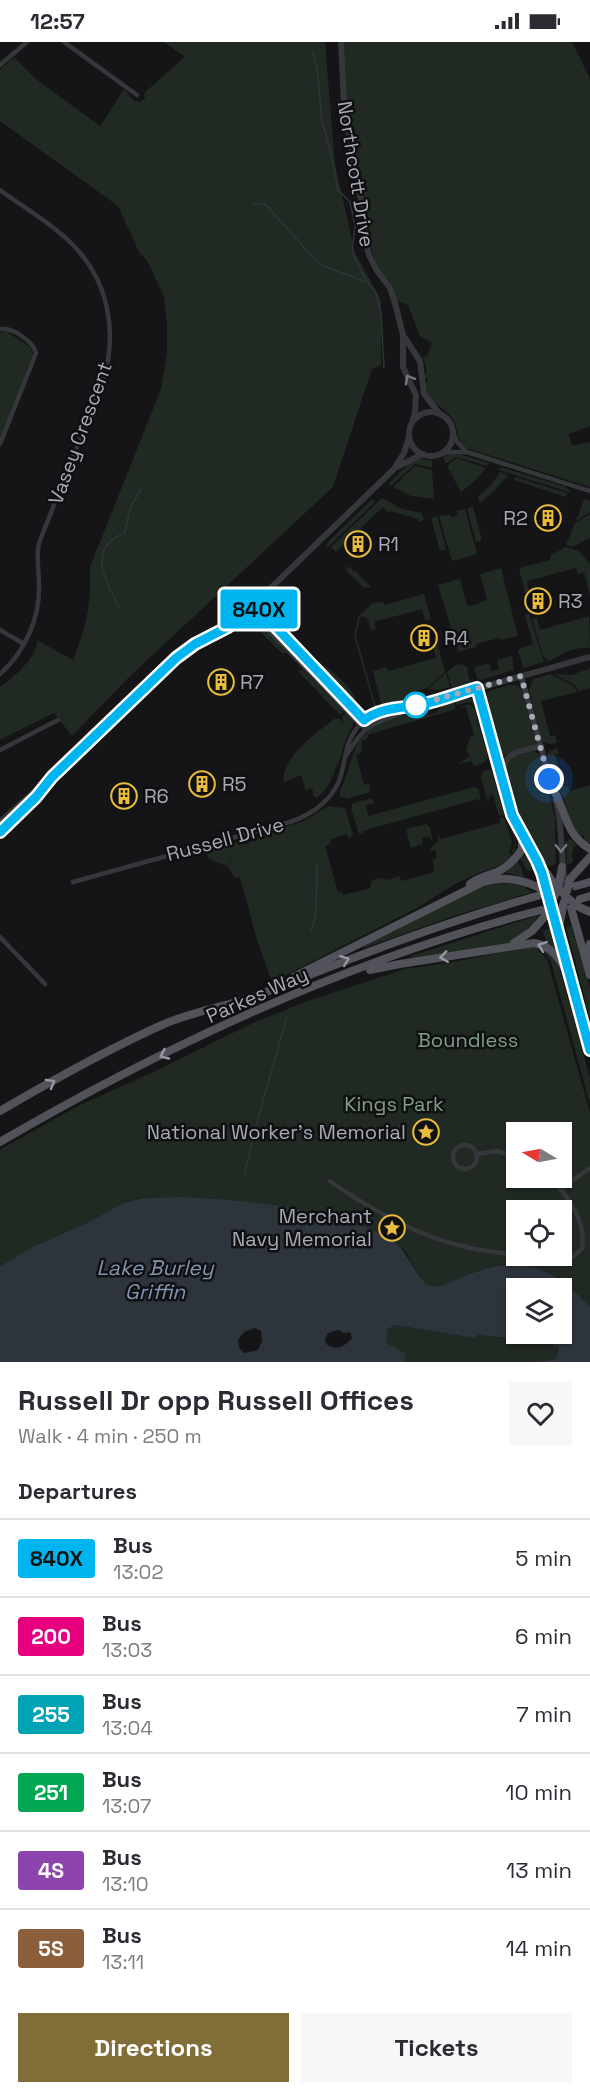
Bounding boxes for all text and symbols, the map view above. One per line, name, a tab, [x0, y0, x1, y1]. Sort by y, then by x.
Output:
text: 12:57	[30, 7, 85, 35]
street label: Northcott Drive	[332, 99, 380, 249]
street label: Vasey Crescent	[42, 358, 118, 508]
one-way arrow	[405, 375, 416, 385]
building icon: R2	[533, 503, 563, 533]
place label: R2	[503, 505, 528, 531]
building icon: R1	[343, 529, 373, 559]
place label: R1	[378, 531, 399, 557]
building icon: R3	[523, 586, 553, 616]
place label: R3	[558, 588, 583, 614]
line badge: 840X	[217, 590, 301, 628]
text: 840X	[232, 596, 286, 623]
building icon: R4	[409, 623, 439, 653]
place label: R4	[444, 625, 469, 651]
building icon: R7	[206, 667, 236, 697]
place label: R7	[240, 669, 264, 695]
unlabelled marker	[403, 692, 429, 718]
your location	[534, 764, 564, 794]
building icon: R5	[187, 769, 217, 799]
place label: R5	[222, 771, 247, 797]
building icon: R6	[109, 781, 139, 811]
place label: R6	[144, 783, 169, 809]
street label: Russell Drive	[163, 811, 287, 867]
one-way arrow	[555, 843, 568, 852]
one-way arrow	[537, 941, 547, 954]
one-way arrow	[439, 950, 448, 963]
one-way arrow	[339, 955, 350, 967]
street label: Parkes Way	[202, 961, 312, 1029]
park label: Boundless	[418, 1027, 518, 1053]
one-way arrow	[160, 1047, 171, 1059]
one-way arrow	[45, 1078, 55, 1090]
park label: Kings Park	[344, 1091, 444, 1117]
place icon: National Worker’s Memorial	[411, 1117, 441, 1147]
place label: National Worker’s Memorial	[147, 1119, 406, 1145]
north arrow	[506, 1122, 572, 1188]
map controls	[506, 1122, 572, 1344]
button: locate	[506, 1200, 572, 1266]
place label: Merchant Navy Memorial	[232, 1203, 372, 1252]
place icon: Merchant Navy Memorial	[377, 1213, 407, 1243]
water label: Lake Burley Griffin	[96, 1254, 215, 1305]
button: layers	[506, 1278, 572, 1344]
text: Russell Dr opp Russell Offices	[18, 1382, 414, 1418]
button: heart	[509, 1382, 572, 1445]
text: Walk · 4 min · 250 m	[18, 1423, 202, 1449]
text: Departures	[18, 1477, 137, 1505]
text: Bus	[113, 1531, 153, 1559]
text: 5 min	[515, 1544, 572, 1572]
text: 840X	[30, 1545, 83, 1572]
text: 13:02	[113, 1559, 163, 1585]
text: Bus	[102, 1609, 142, 1637]
text: 6 min	[515, 1622, 572, 1650]
text: 200	[31, 1623, 71, 1650]
text: 13:03	[102, 1637, 152, 1663]
text: Bus	[102, 1687, 142, 1715]
text: 7 min	[516, 1700, 572, 1728]
text: 255	[32, 1701, 70, 1728]
text: 13:04	[102, 1715, 153, 1741]
text: Bus	[102, 1765, 142, 1793]
text: 10 min	[505, 1778, 572, 1806]
text: 251	[34, 1779, 68, 1806]
text: 13:07	[102, 1793, 151, 1819]
text: Bus	[102, 1843, 142, 1871]
text: 13 min	[506, 1856, 572, 1884]
text: 4S	[38, 1857, 64, 1884]
text: 13:10	[102, 1871, 149, 1897]
text: Bus	[102, 1921, 142, 1949]
text: 14 min	[506, 1934, 572, 1962]
text: 5S	[38, 1935, 64, 1962]
text: 13:11	[102, 1949, 144, 1975]
button: Directions	[18, 2013, 289, 2082]
button: Tickets	[301, 2013, 572, 2082]

